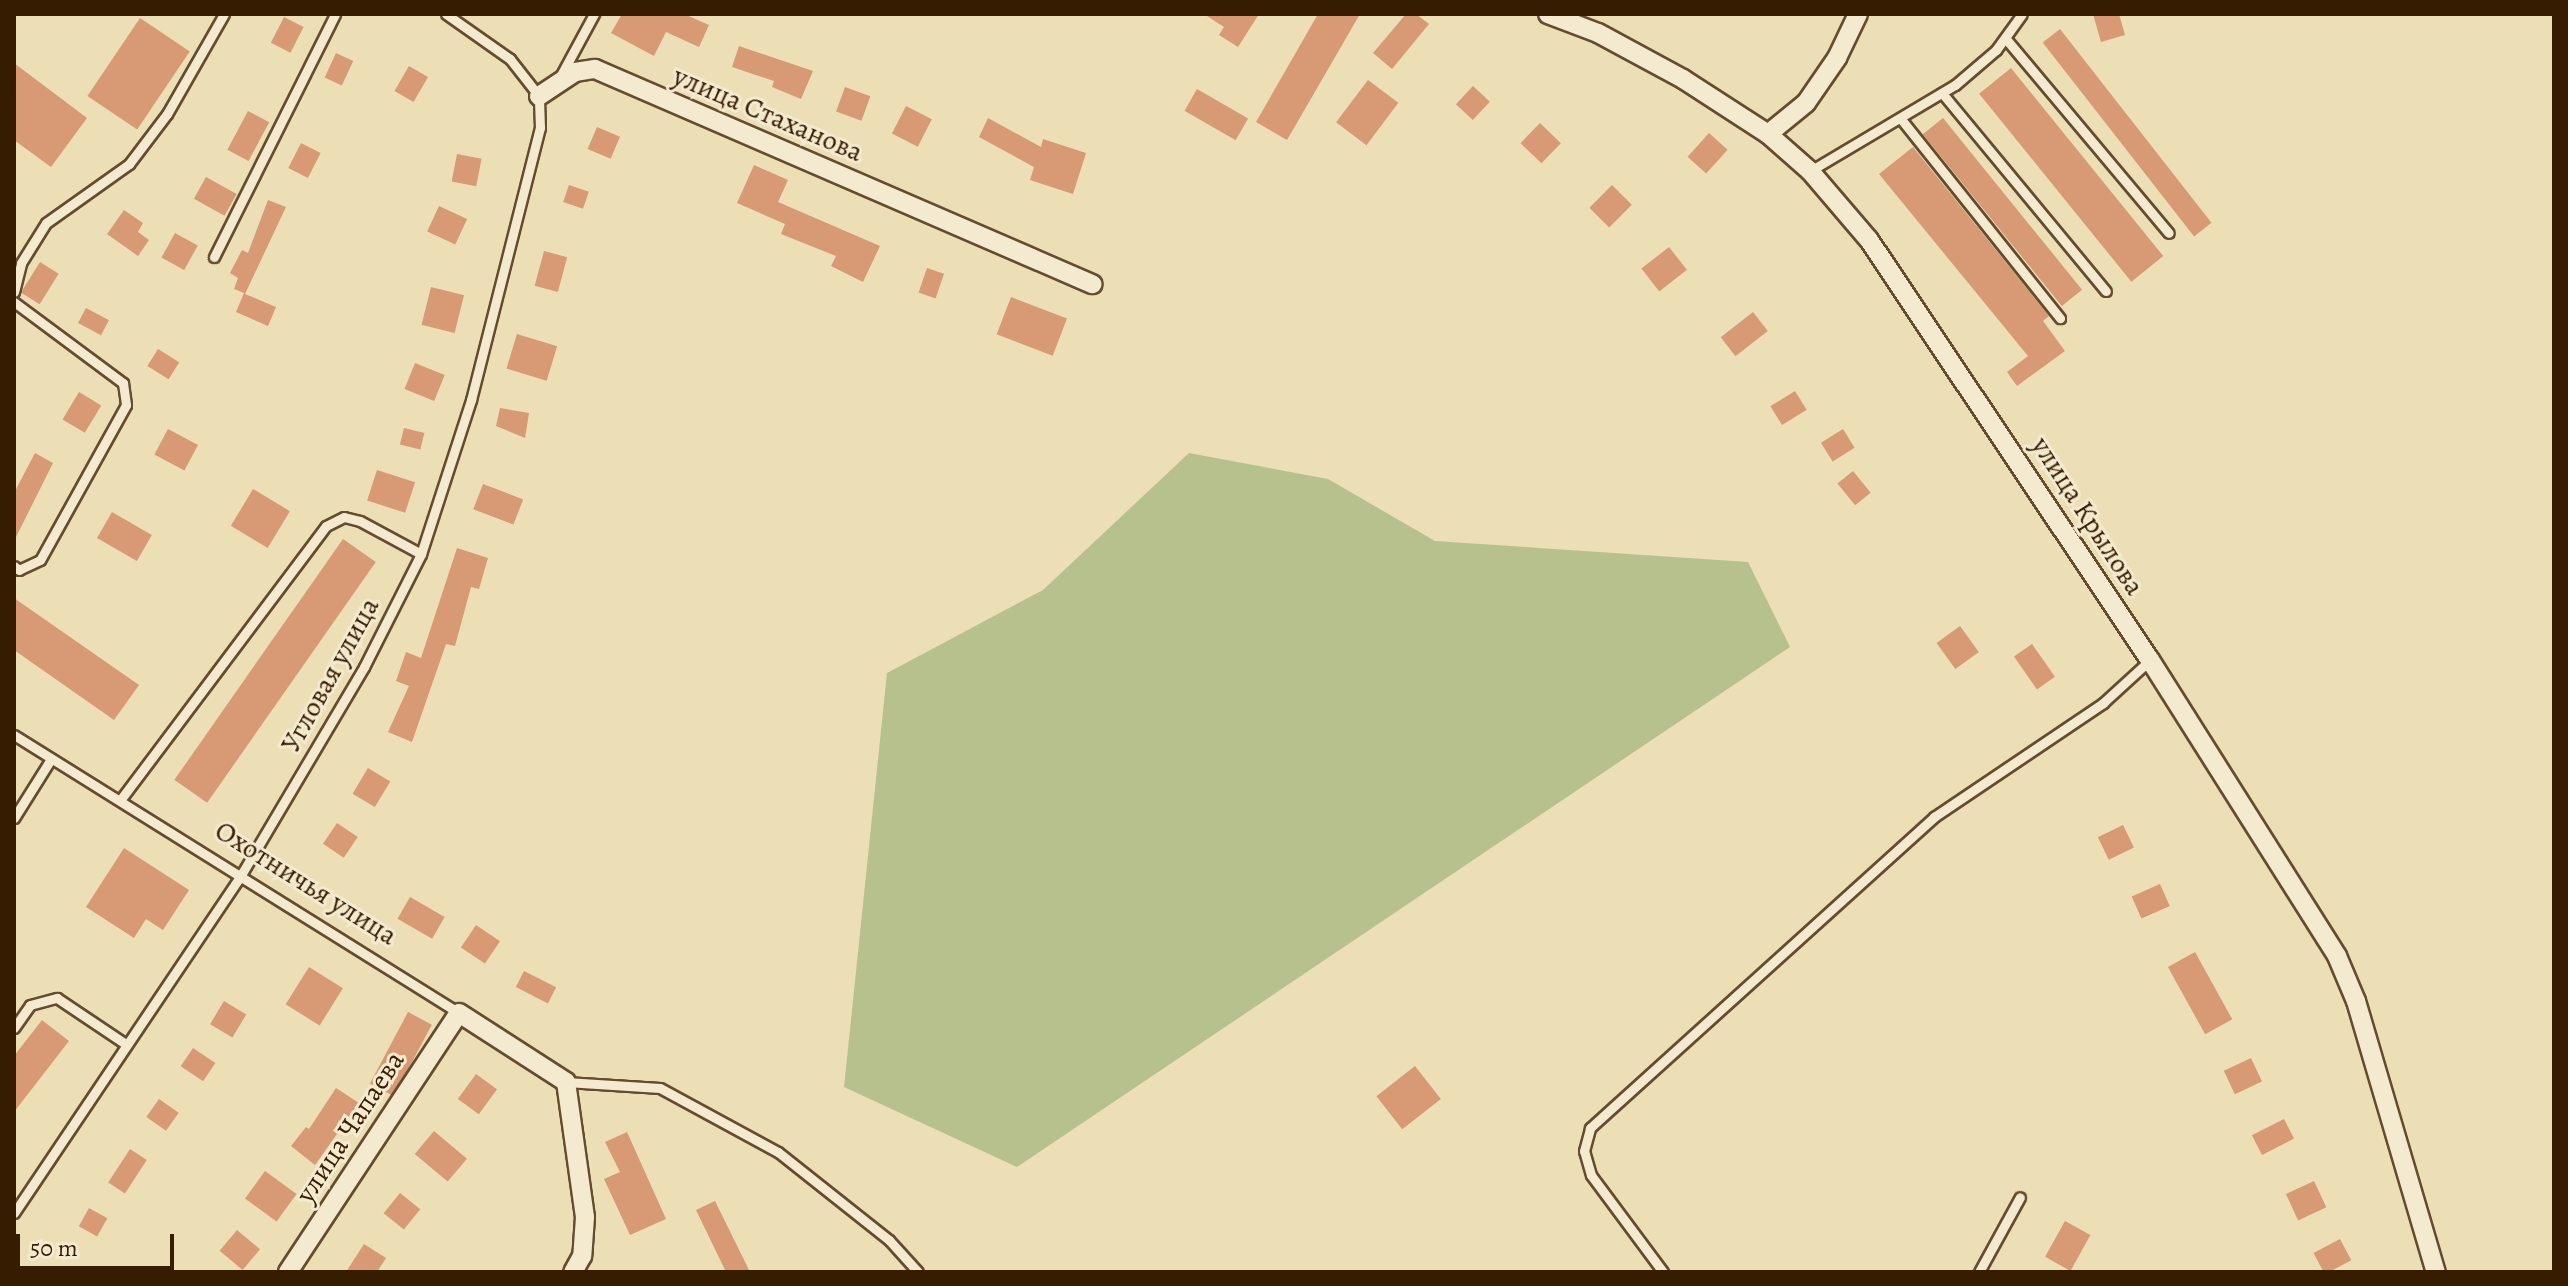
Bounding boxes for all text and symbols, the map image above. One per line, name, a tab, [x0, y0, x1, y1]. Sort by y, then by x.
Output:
street label: улица Стаханова	[668, 59, 868, 169]
street label: улица Крылова	[2024, 431, 2152, 601]
street label: Угловая улица	[274, 592, 386, 758]
street label: Охотничья улица	[209, 814, 403, 952]
street label: улица Чапаева	[289, 1045, 411, 1209]
scale bar	[20, 1218, 178, 1268]
text: 50 m	[30, 1232, 78, 1264]

